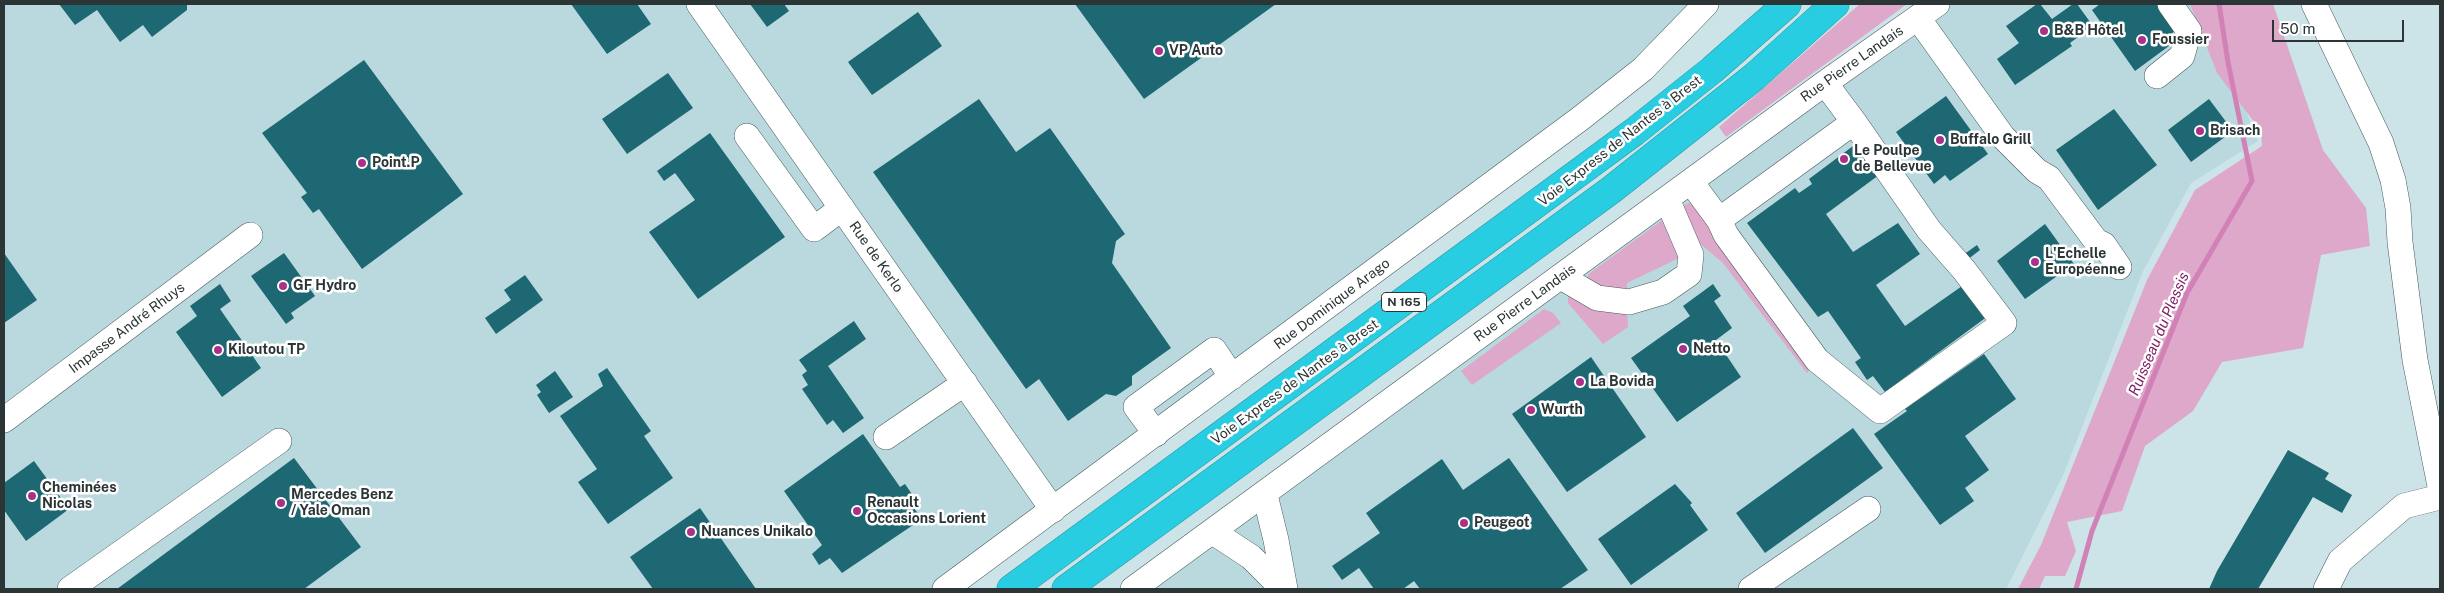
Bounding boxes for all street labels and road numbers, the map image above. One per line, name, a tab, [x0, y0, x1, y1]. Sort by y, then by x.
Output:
street label: Rue Pierre Landais	[1797, 22, 1907, 106]
street label: Voie Express de Nantes à Brest	[1535, 72, 1705, 210]
street label: Rue de Kerlo	[845, 218, 907, 296]
street label: Rue Dominique Arago	[1271, 255, 1393, 353]
street label: Rue Pierre Landais	[1471, 260, 1579, 346]
street label: Impasse André Rhuys	[66, 279, 188, 377]
road number: N 165	[1382, 292, 1426, 312]
street label: Voie Express de Nantes à Brest	[1208, 316, 1382, 448]

